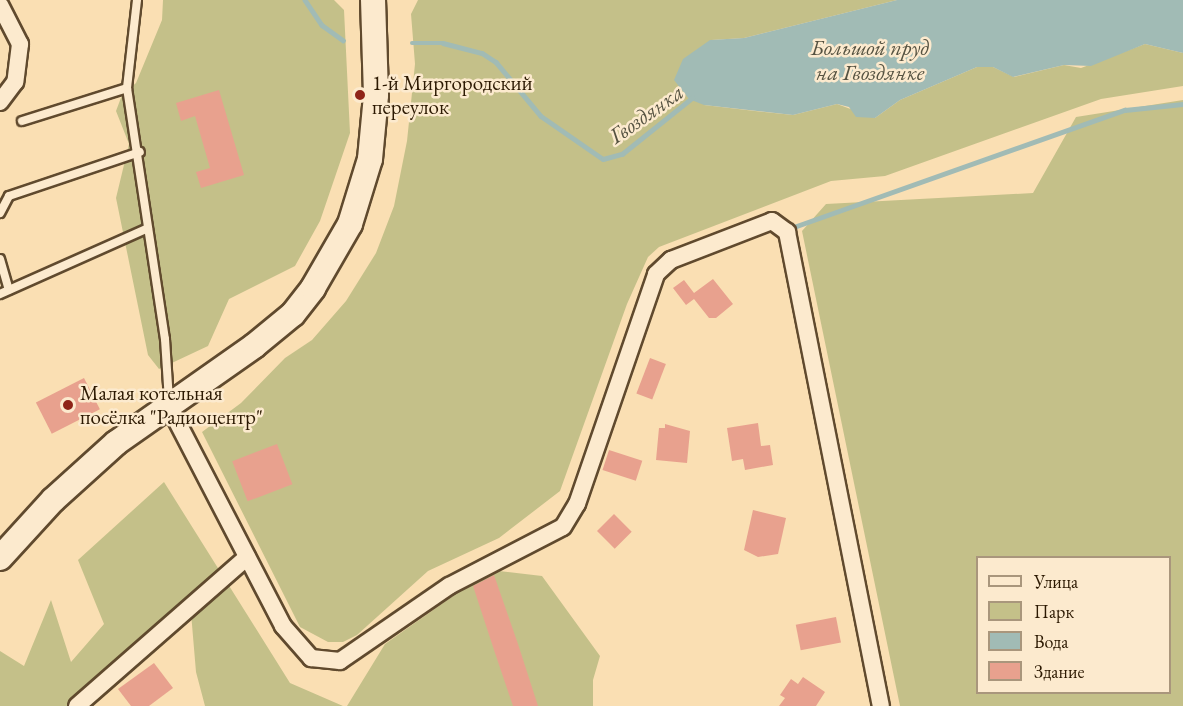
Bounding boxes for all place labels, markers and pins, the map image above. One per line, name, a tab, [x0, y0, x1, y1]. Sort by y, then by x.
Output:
place label: 1-й Миргородский переулок	[372, 70, 533, 120]
marker: 1-й Миргородский переулок	[353, 88, 367, 102]
place label: Малая котельная посёлка "Радиоцентр"	[80, 380, 263, 430]
marker: Малая котельная посёлка "Радиоцентр"	[61, 398, 75, 412]

